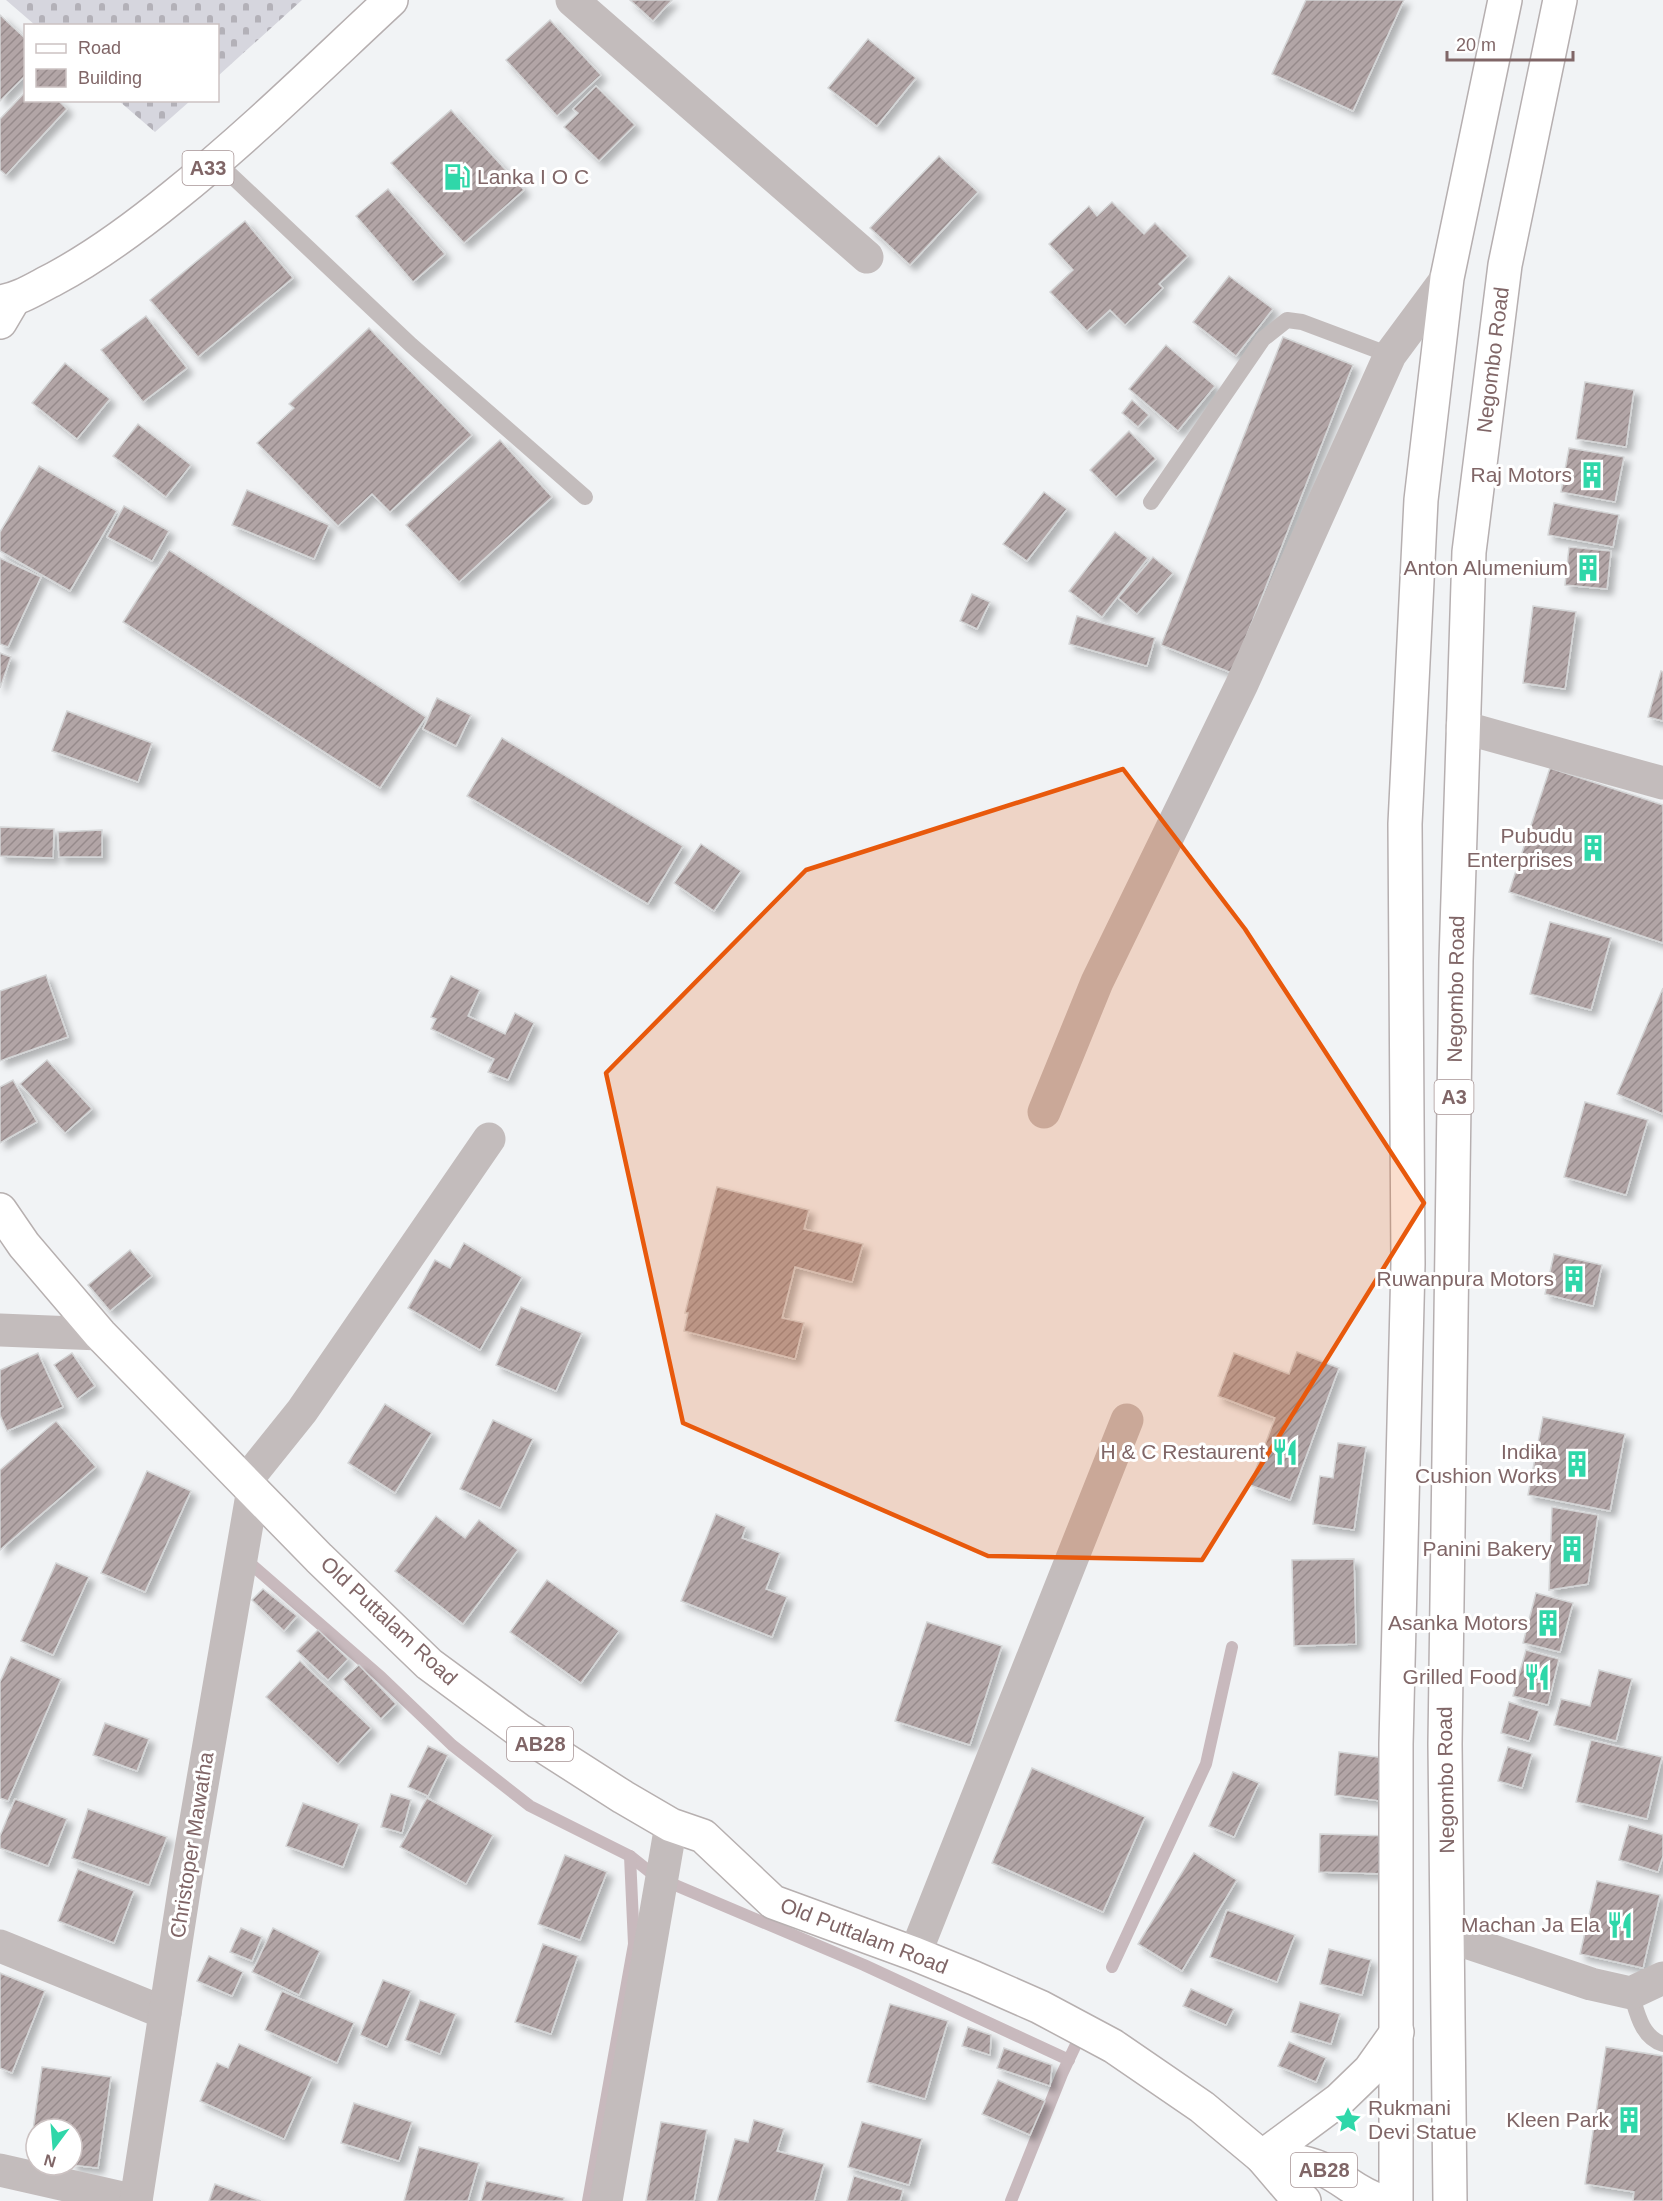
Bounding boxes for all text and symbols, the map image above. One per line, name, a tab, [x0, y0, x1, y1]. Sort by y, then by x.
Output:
legend	[24, 24, 219, 102]
scale bar	[1447, 24, 1573, 62]
text: 20 m	[1456, 35, 1496, 55]
text: Road	[78, 38, 121, 58]
text: Building	[78, 68, 142, 88]
road number: A33	[182, 151, 234, 185]
fuel station icon: Lanka I O C	[442, 162, 472, 192]
place label: Lanka I O C	[477, 165, 589, 188]
street label: Negombo Road	[1472, 286, 1513, 434]
building icon: Raj Motors	[1577, 460, 1607, 490]
place label: Raj Motors	[1470, 463, 1572, 486]
building icon: Anton Alumenium	[1573, 553, 1603, 583]
place label: Anton Alumenium	[1403, 556, 1568, 579]
place label: Pubudu Enterprises	[1467, 824, 1573, 871]
building icon: Pubudu Enterprises	[1578, 833, 1608, 863]
street label: Negombo Road	[1443, 915, 1468, 1063]
road number: A3	[1434, 1080, 1474, 1114]
building icon: Ruwanpura Motors	[1559, 1264, 1589, 1294]
place label: Ruwanpura Motors	[1377, 1267, 1554, 1290]
restaurant icon: H & C Restaurent	[1270, 1437, 1300, 1467]
place label: H & C Restaurent	[1100, 1440, 1265, 1463]
place label: Indika Cushion Works	[1415, 1440, 1557, 1487]
building icon: Indika Cushion Works	[1562, 1449, 1592, 1479]
building icon: Panini Bakery	[1557, 1534, 1587, 1564]
place label: Panini Bakery	[1422, 1537, 1552, 1560]
street label: Old Puttalam Road	[317, 1552, 462, 1690]
building icon: Asanka Motors	[1533, 1608, 1563, 1638]
place label: Asanka Motors	[1388, 1611, 1528, 1634]
restaurant icon: Grilled Food	[1522, 1662, 1552, 1692]
place label: Grilled Food	[1403, 1665, 1517, 1688]
street label: Negombo Road	[1433, 1706, 1458, 1854]
road number: AB28	[507, 1727, 573, 1761]
street label: Christoper Mawatha	[165, 1750, 218, 1940]
street label: Old Puttalam Road	[777, 1893, 951, 1978]
restaurant icon: Machan Ja Ela	[1605, 1910, 1635, 1940]
place label: Machan Ja Ela	[1461, 1913, 1600, 1936]
place label: Rukmani Devi Statue	[1368, 2096, 1477, 2143]
place icon: Rukmani Devi Statue	[1333, 2105, 1363, 2135]
building icon: Kleen Park	[1614, 2105, 1644, 2135]
place label: Kleen Park	[1506, 2108, 1609, 2131]
north arrow	[24, 2117, 84, 2177]
text: N	[42, 2151, 58, 2171]
road number: AB28	[1291, 2153, 1357, 2187]

